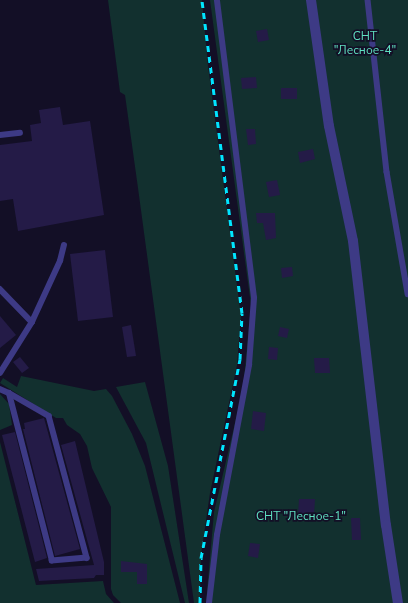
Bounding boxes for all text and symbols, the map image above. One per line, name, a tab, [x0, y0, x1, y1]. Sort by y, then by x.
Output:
park label: СНТ "Лесное-4"	[334, 30, 396, 58]
park label: СНТ "Лесное-1"	[256, 510, 346, 524]

